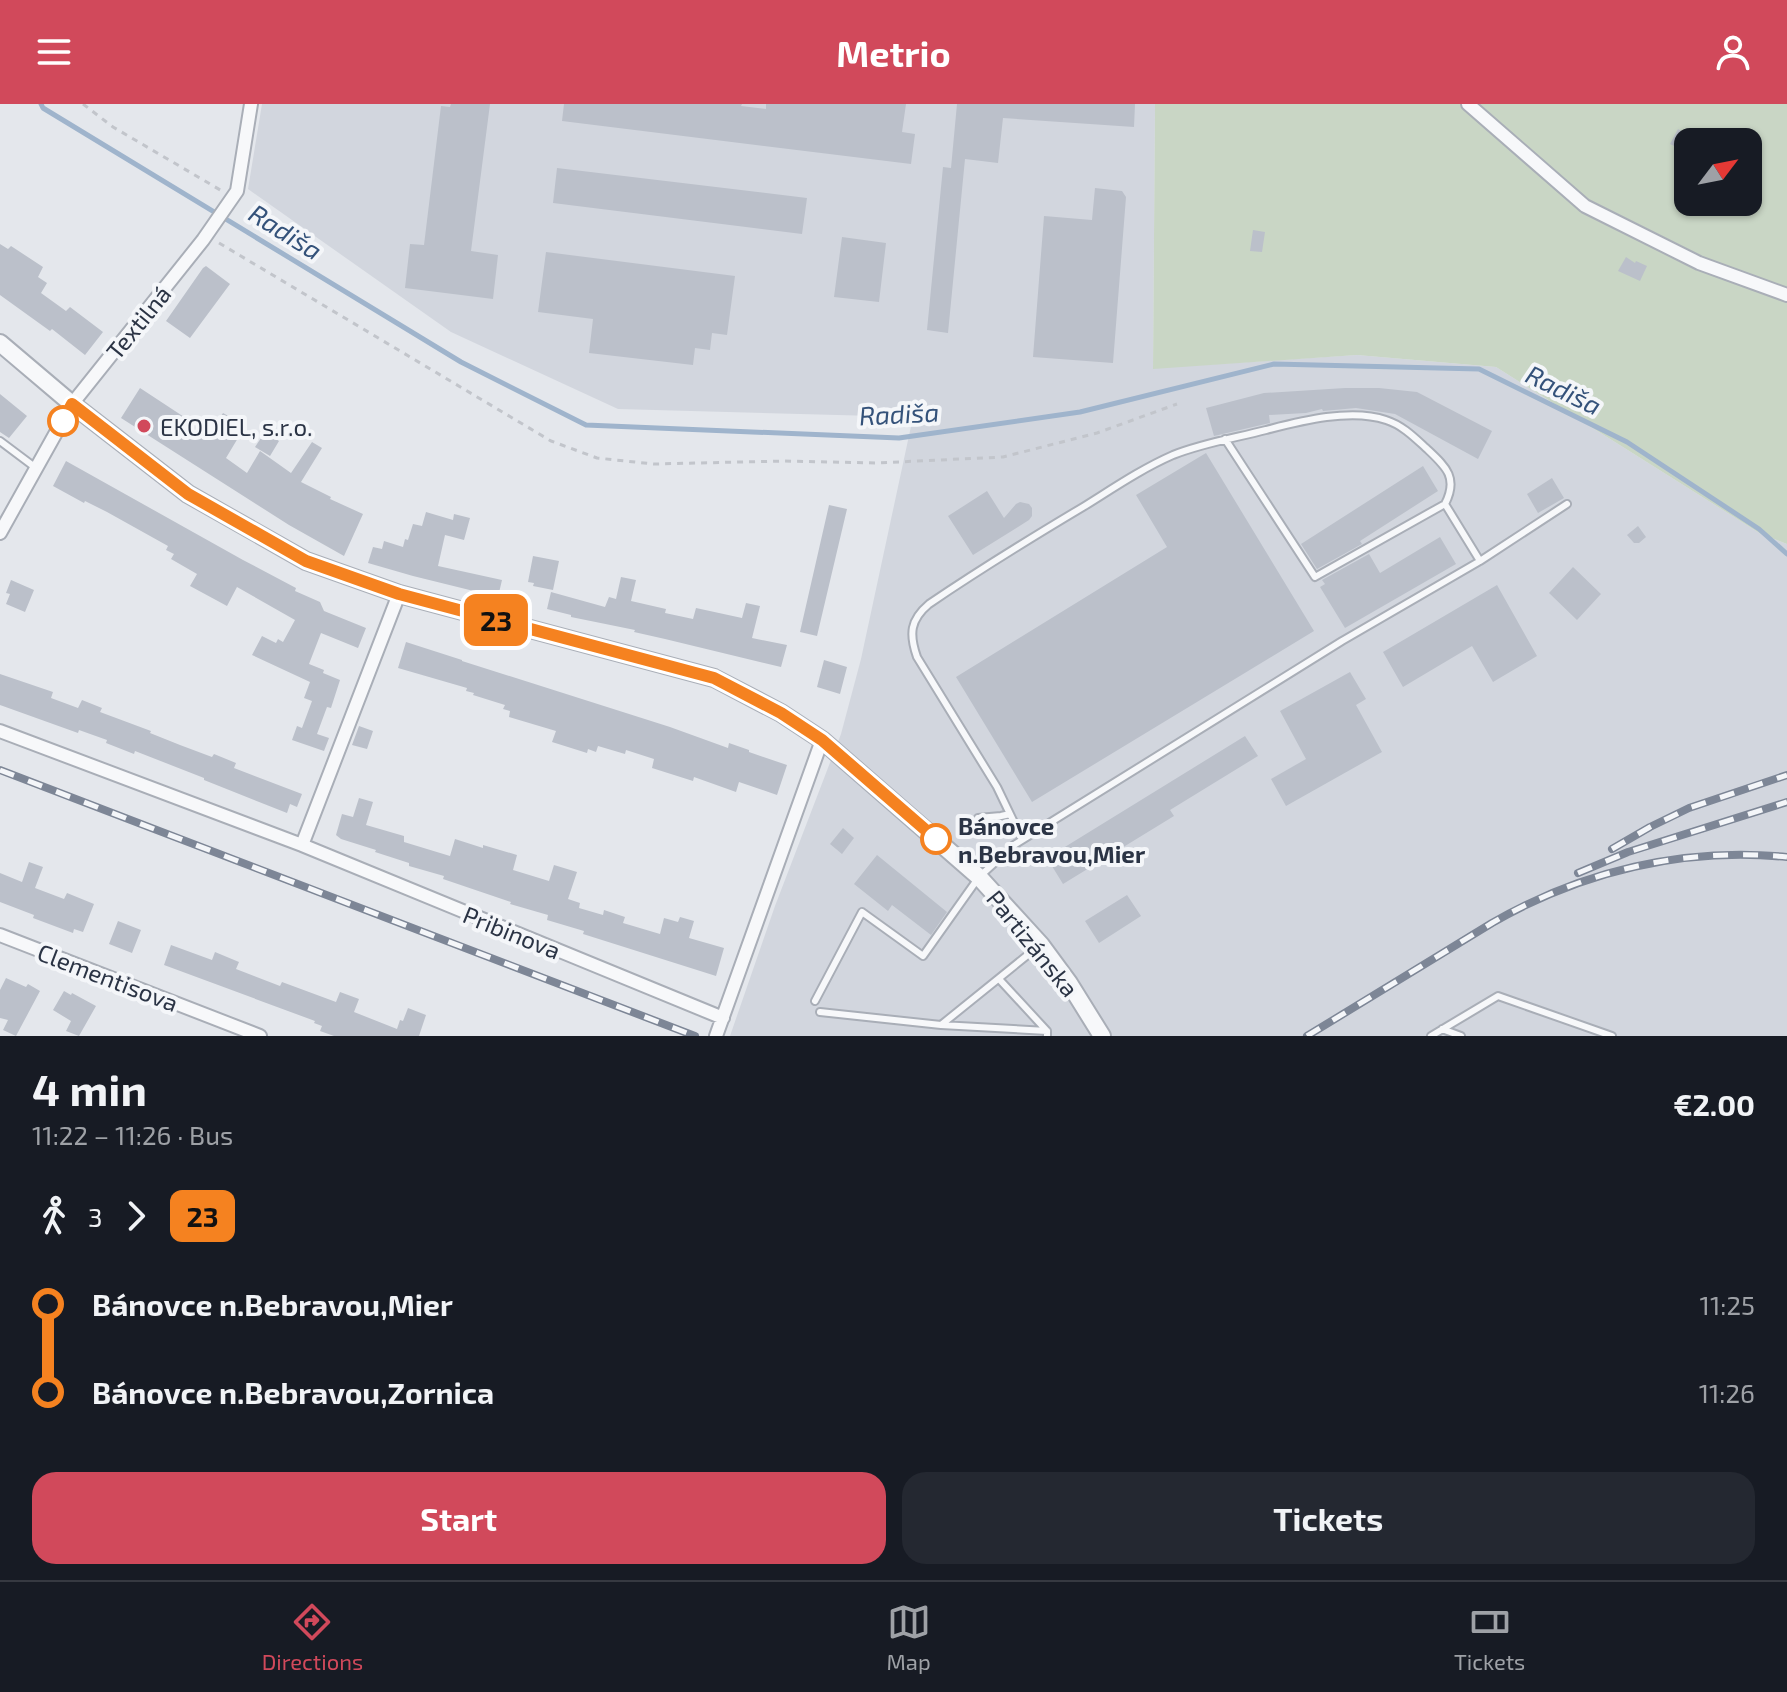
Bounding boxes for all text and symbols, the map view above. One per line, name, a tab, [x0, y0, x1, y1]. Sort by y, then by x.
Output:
icon: menu	[32, 30, 76, 74]
icon: person	[1711, 30, 1755, 74]
text: Metrio	[836, 31, 951, 74]
north arrow	[1674, 128, 1762, 216]
map controls	[1674, 128, 1762, 216]
water label: Radiša	[244, 197, 328, 265]
street label: Textilná	[100, 279, 176, 365]
water label: Radiša	[1521, 358, 1607, 420]
water label: Radiša	[858, 395, 940, 431]
unlabelled marker	[48, 406, 78, 436]
place label: EKODIEL, s.r.o.	[160, 412, 313, 441]
marker: EKODIEL, s.r.o.	[135, 417, 153, 435]
line badge: 23	[460, 594, 532, 646]
text: 23	[480, 603, 512, 637]
place label: Bánovce n.Bebravou,Mier	[958, 811, 1146, 868]
marker: Bánovce n.Bebravou,Mier	[921, 824, 951, 854]
street label: Partizánska	[981, 884, 1085, 1002]
street label: Pribinova	[459, 899, 565, 965]
street label: Clementisova	[34, 937, 182, 1017]
text: 4 min	[32, 1062, 147, 1115]
text: €2.00	[1673, 1086, 1755, 1122]
text: 11:22 – 11:26 · Bus	[32, 1119, 233, 1150]
icon: walk	[32, 1194, 76, 1238]
icon: forward	[114, 1194, 158, 1238]
text: 23	[186, 1199, 219, 1233]
text: 3	[88, 1201, 102, 1232]
text: Bánovce n.Bebravou,Mier	[92, 1286, 453, 1322]
text: 11:25	[1700, 1289, 1755, 1320]
text: Bánovce n.Bebravou,Zornica	[92, 1374, 494, 1410]
text: 11:26	[1699, 1377, 1755, 1408]
button: Start	[32, 1472, 886, 1564]
button: Tickets	[902, 1472, 1755, 1564]
tab: Directions	[262, 1600, 363, 1674]
tab: Map	[887, 1600, 931, 1674]
tab: Tickets	[1454, 1600, 1525, 1674]

